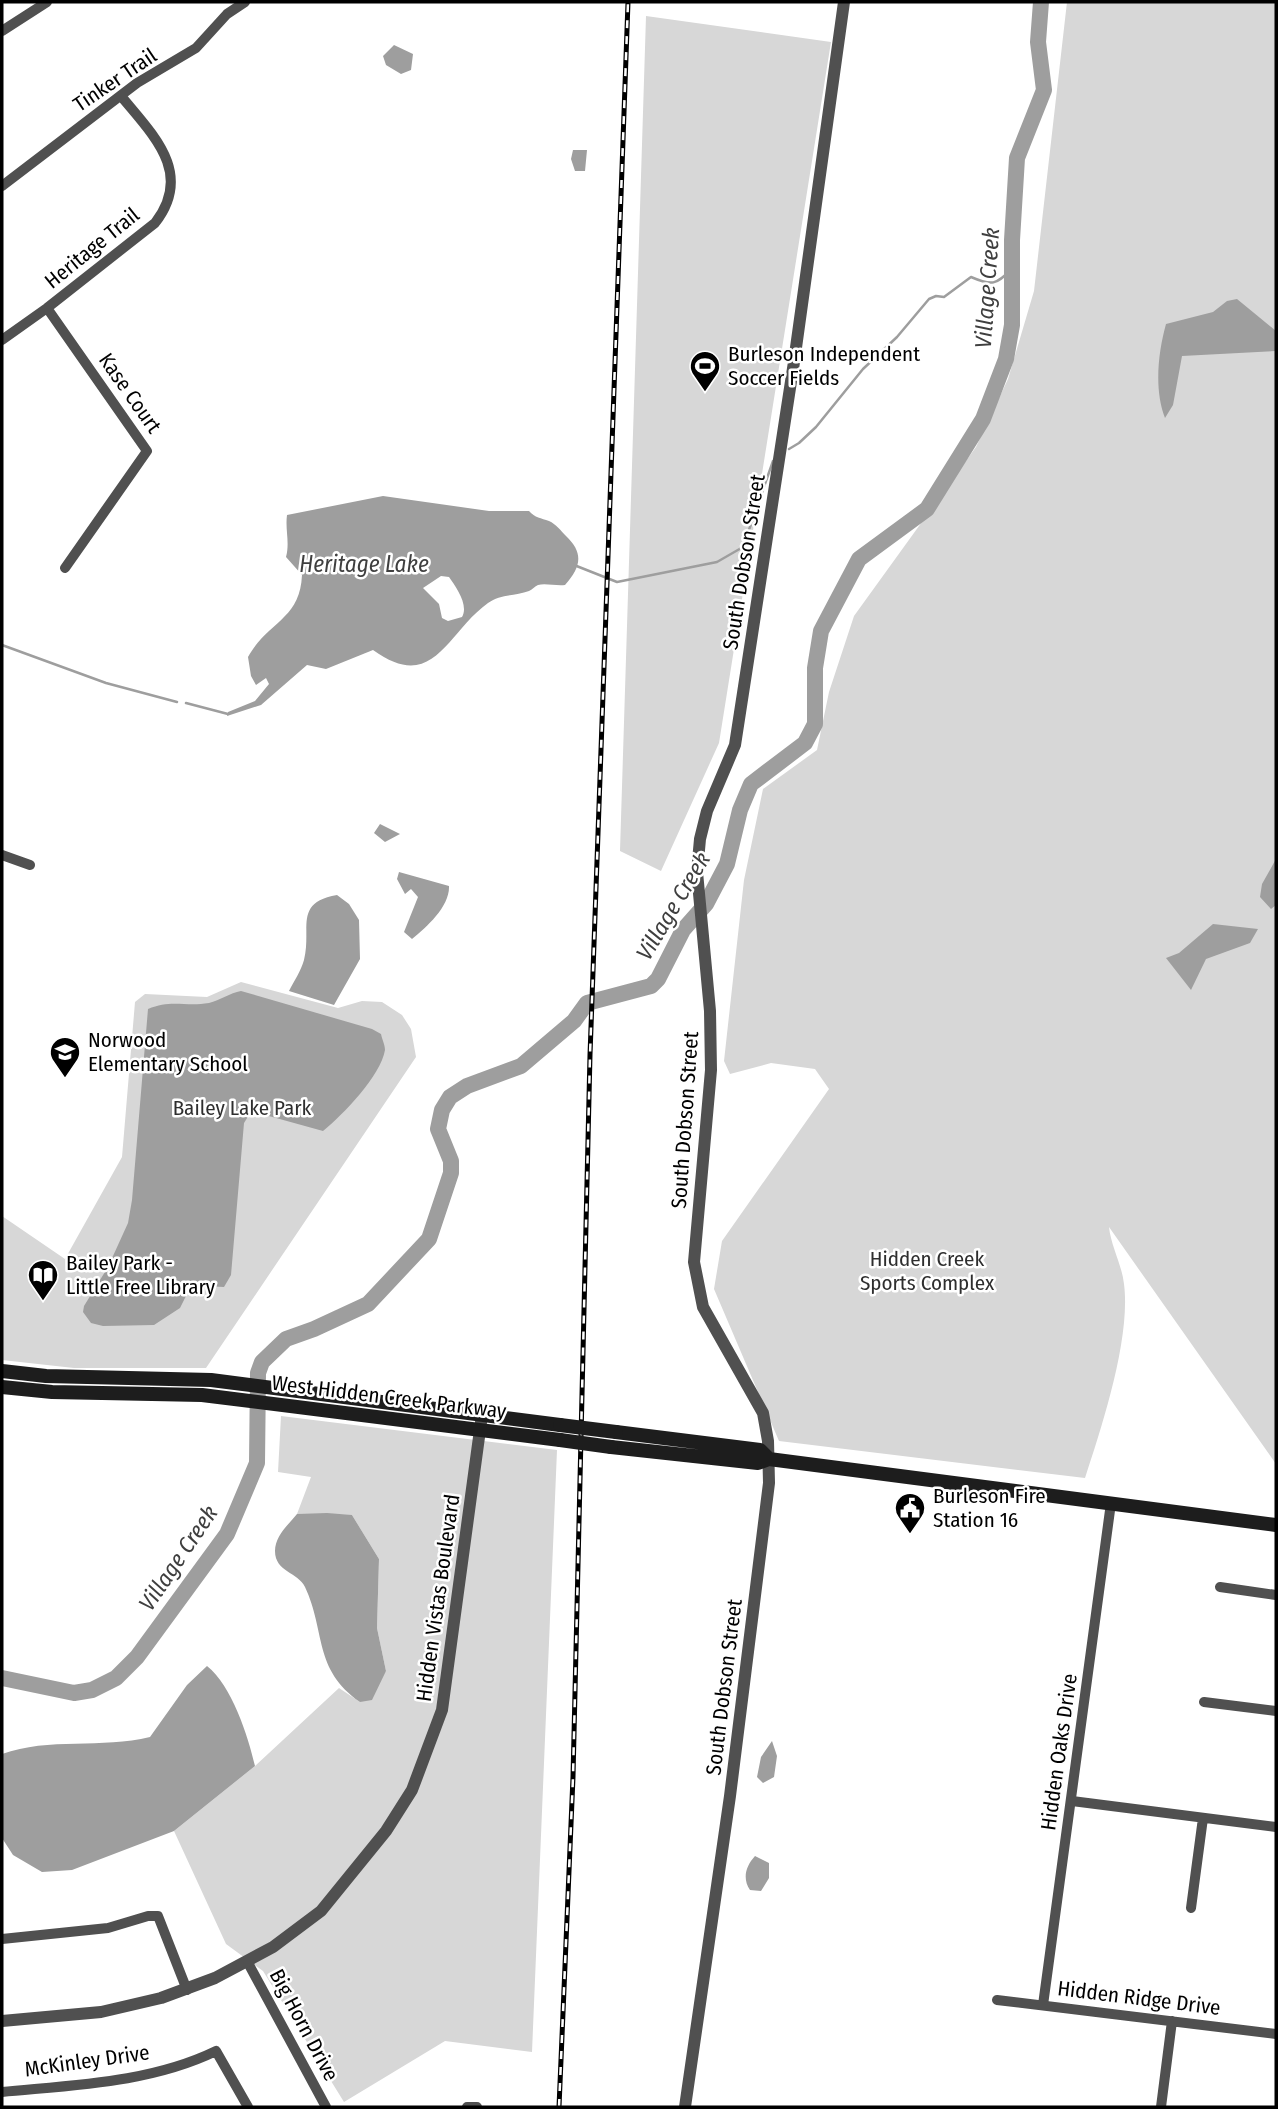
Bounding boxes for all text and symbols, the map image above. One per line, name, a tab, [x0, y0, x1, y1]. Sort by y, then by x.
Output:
street label: Tinker Trail	[68, 42, 162, 117]
street label: Heritage Trail	[39, 202, 145, 294]
water label: Village Creek	[969, 227, 1005, 349]
place label: Burleson Independent Soccer Fields	[728, 341, 920, 391]
street label: Kase Court	[93, 348, 167, 438]
sports icon: Burleson Independent Soccer Fields	[688, 349, 722, 393]
street label: South Dobson Street	[717, 472, 771, 652]
water label: Heritage Lake	[299, 550, 429, 578]
water label: Village Creek	[630, 847, 716, 965]
place label: Norwood Elementary School	[88, 1027, 248, 1077]
street label: South Dobson Street	[666, 1030, 704, 1209]
school or university icon: Norwood Elementary School	[48, 1035, 82, 1079]
park label: Bailey Lake Park	[173, 1095, 312, 1121]
park label: Hidden Creek Sports Complex	[860, 1246, 995, 1296]
place label: Bailey Park - Little Free Library	[66, 1250, 216, 1300]
library icon: Bailey Park - Little Free Library	[26, 1258, 60, 1302]
street label: West Hidden Creek Parkway	[270, 1370, 508, 1424]
place label: Burleson Fire Station 16	[933, 1483, 1046, 1533]
public building icon: Burleson Fire Station 16	[893, 1491, 927, 1535]
street label: Hidden Vistas Boulevard	[411, 1493, 465, 1703]
water label: Village Creek	[133, 1500, 223, 1616]
street label: South Dobson Street	[700, 1597, 748, 1777]
street label: Hidden Oaks Drive	[1035, 1672, 1083, 1832]
street label: Big Horn Drive	[264, 1965, 344, 2085]
street label: Hidden Ridge Drive	[1056, 1975, 1222, 2021]
street label: McKinley Drive	[23, 2039, 151, 2083]

